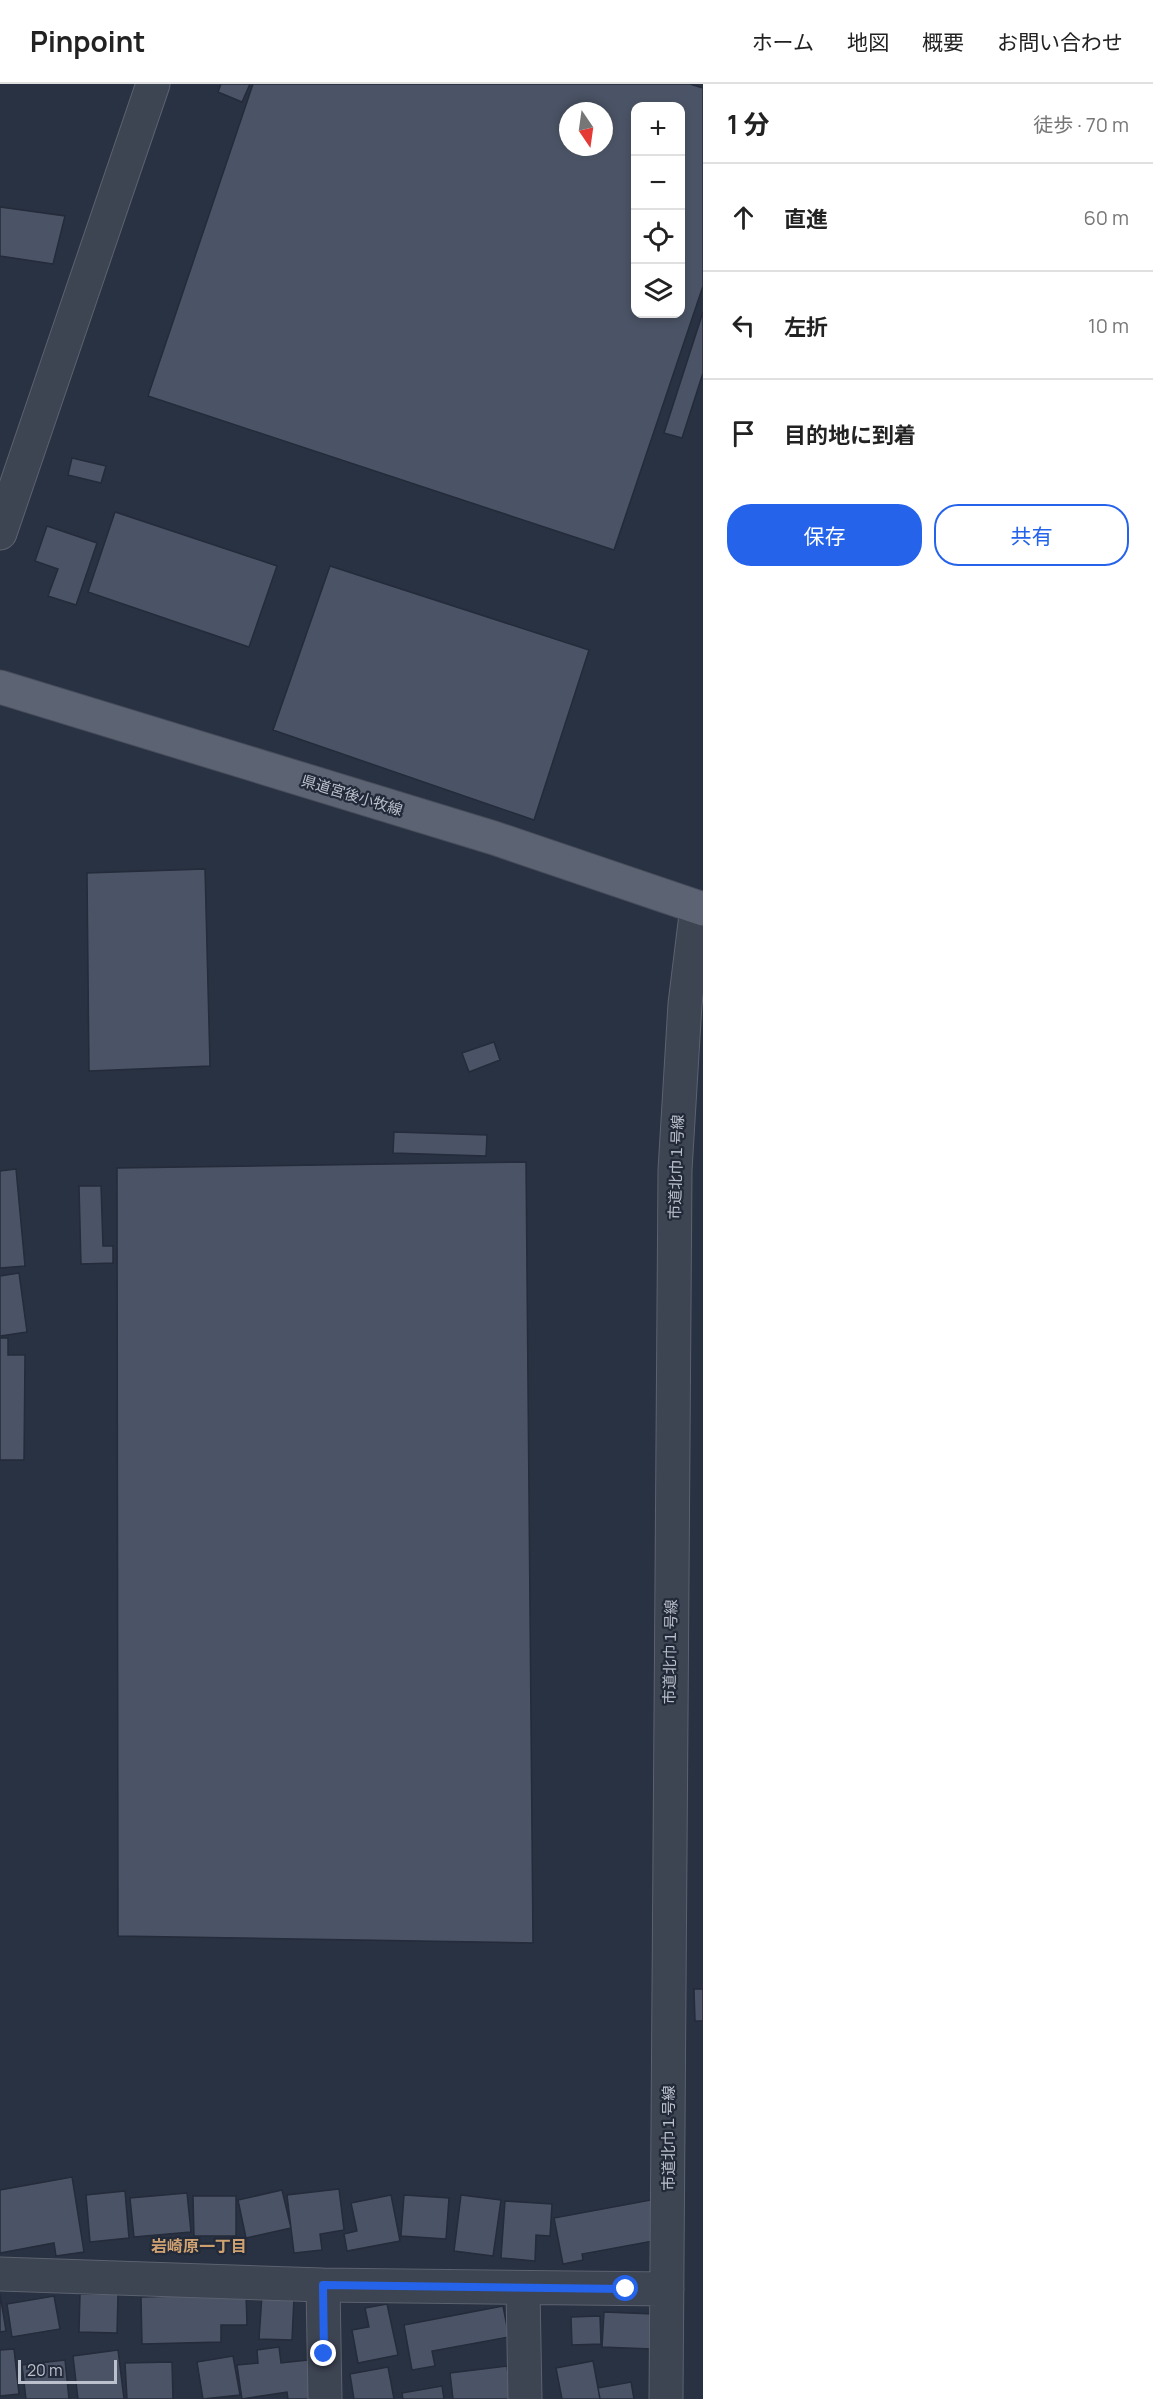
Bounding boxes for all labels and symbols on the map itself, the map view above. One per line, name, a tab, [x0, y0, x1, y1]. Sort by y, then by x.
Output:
north arrow	[559, 102, 613, 156]
street label: 県道宮後小牧線	[299, 770, 405, 820]
street label: 市道北巾１号線	[664, 1114, 688, 1220]
street label: 市道北巾１号線	[659, 1599, 681, 1705]
street label: 市道北巾１号線	[658, 2085, 679, 2191]
district label: 岩崎原一丁目	[151, 2235, 247, 2257]
route start	[612, 2275, 638, 2301]
route end	[310, 2340, 336, 2366]
scale bar	[18, 2357, 117, 2384]

